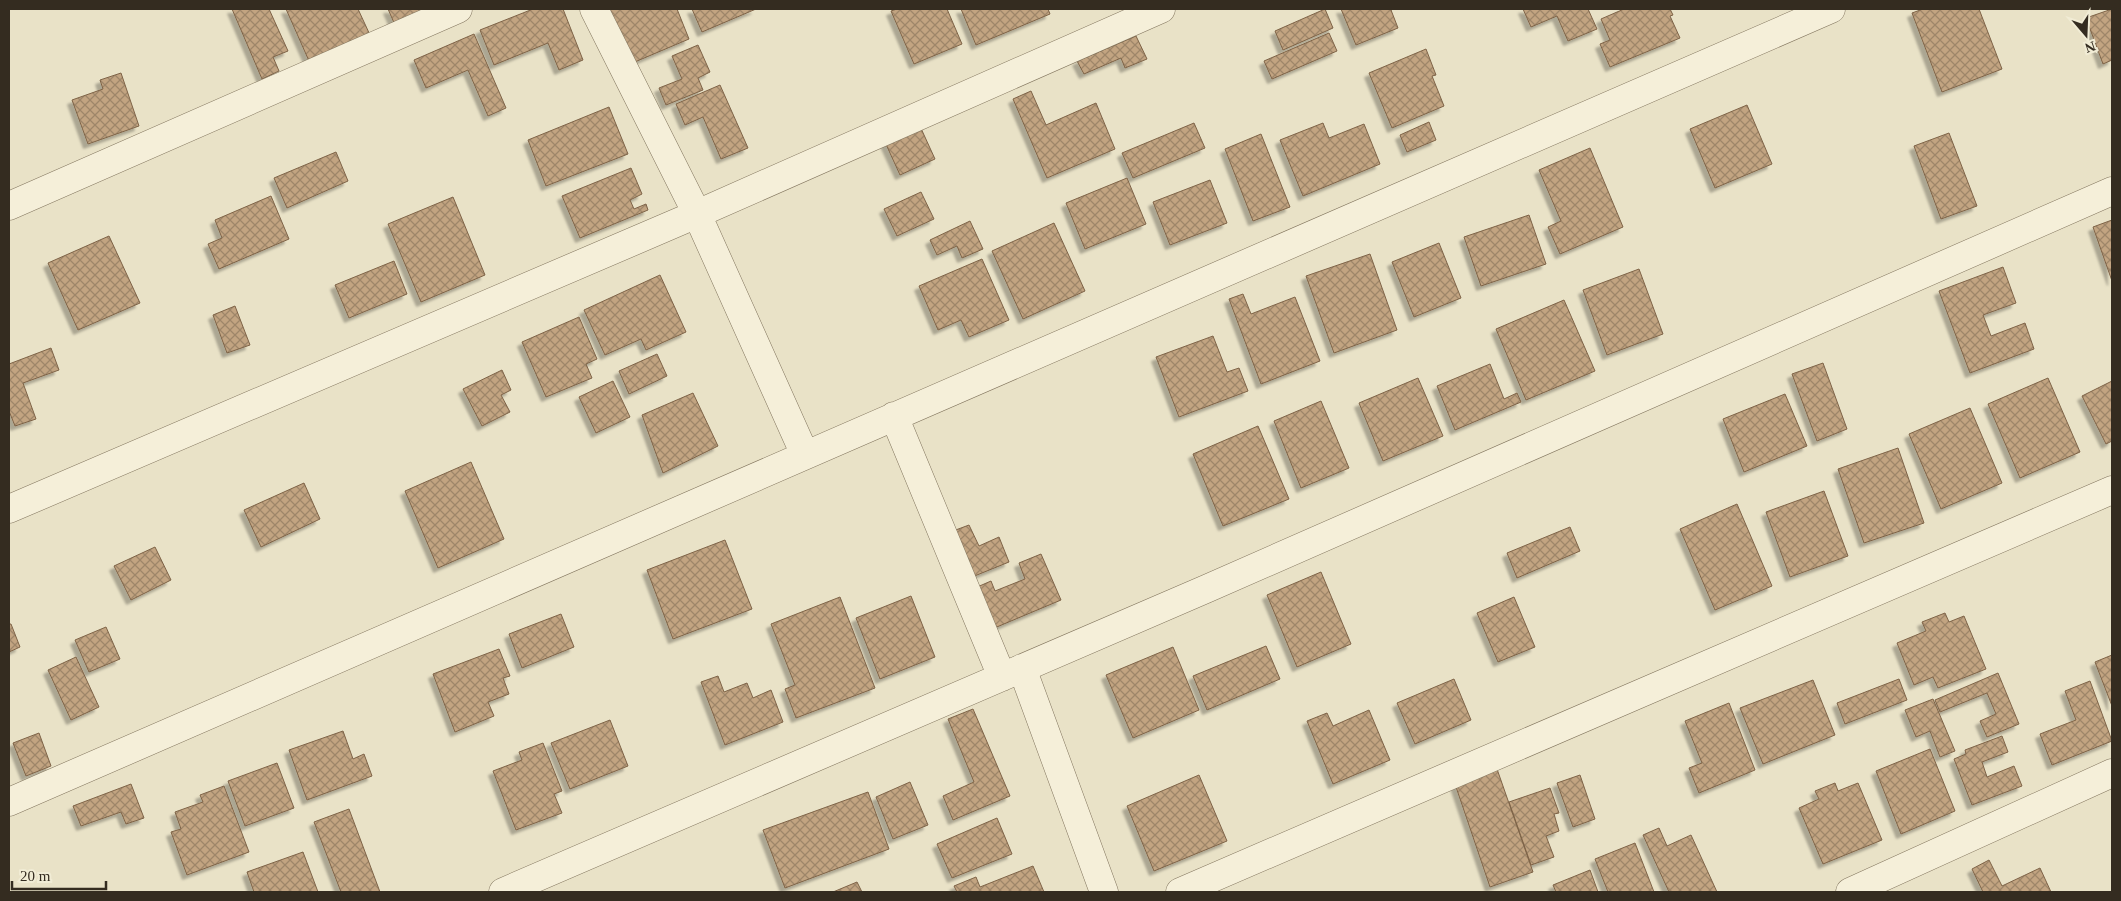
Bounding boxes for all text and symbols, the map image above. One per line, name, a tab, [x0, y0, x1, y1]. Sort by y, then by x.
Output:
north arrow	[2061, 10, 2111, 60]
text: N	[2083, 38, 2097, 56]
scale bar	[12, 858, 106, 890]
text: 20 m	[20, 868, 51, 884]

